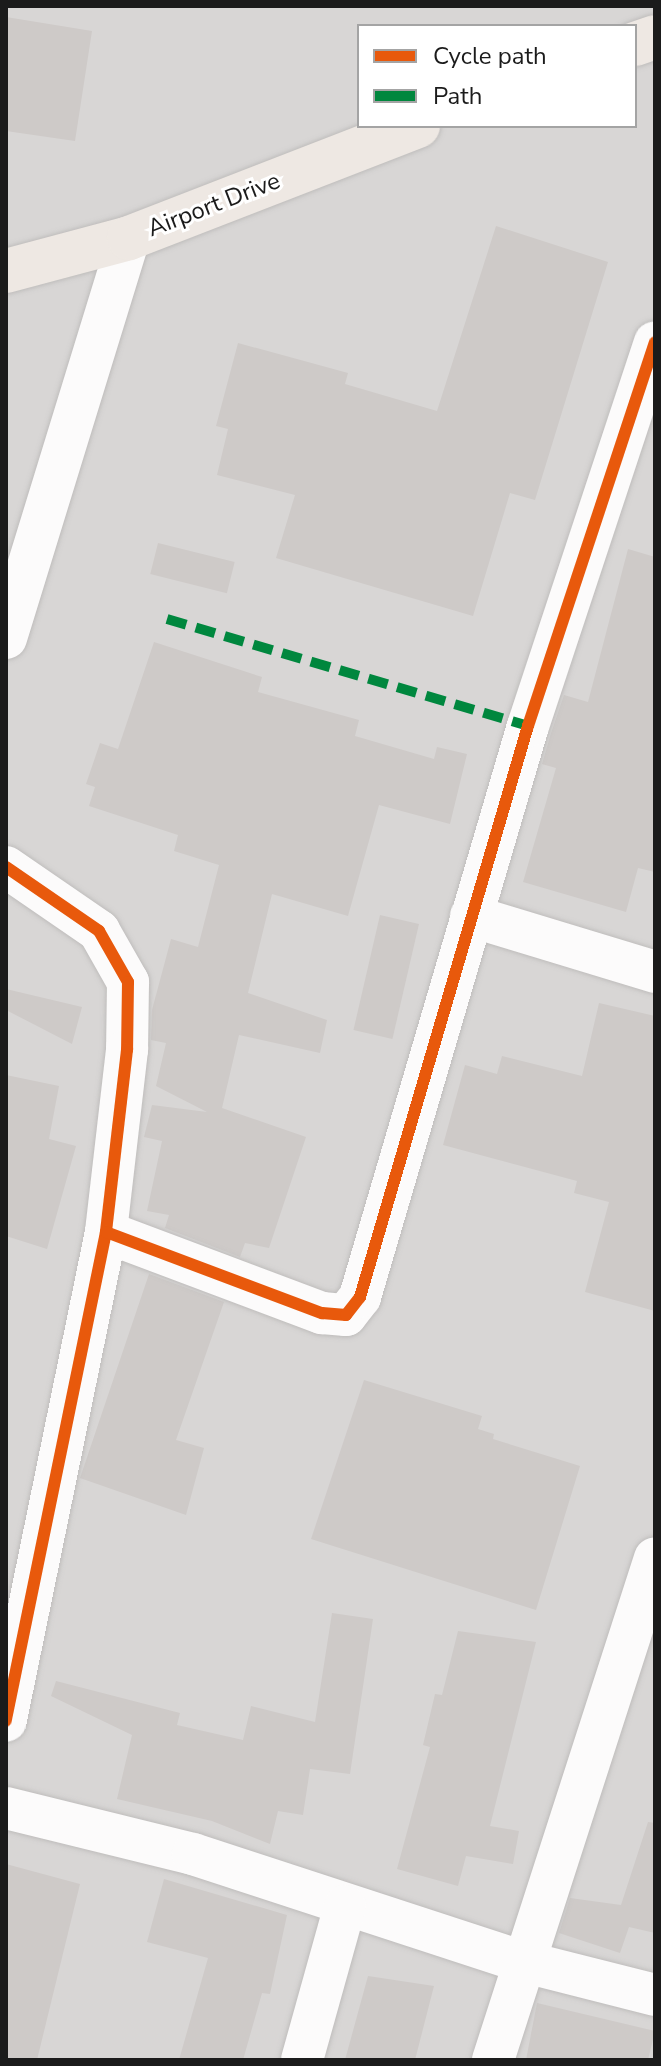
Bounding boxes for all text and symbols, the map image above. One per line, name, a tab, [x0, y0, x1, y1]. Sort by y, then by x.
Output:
legend	[357, 24, 637, 128]
text: Cycle path	[433, 40, 547, 72]
text: Path	[433, 80, 482, 112]
street label: Airport Drive	[144, 167, 284, 243]

